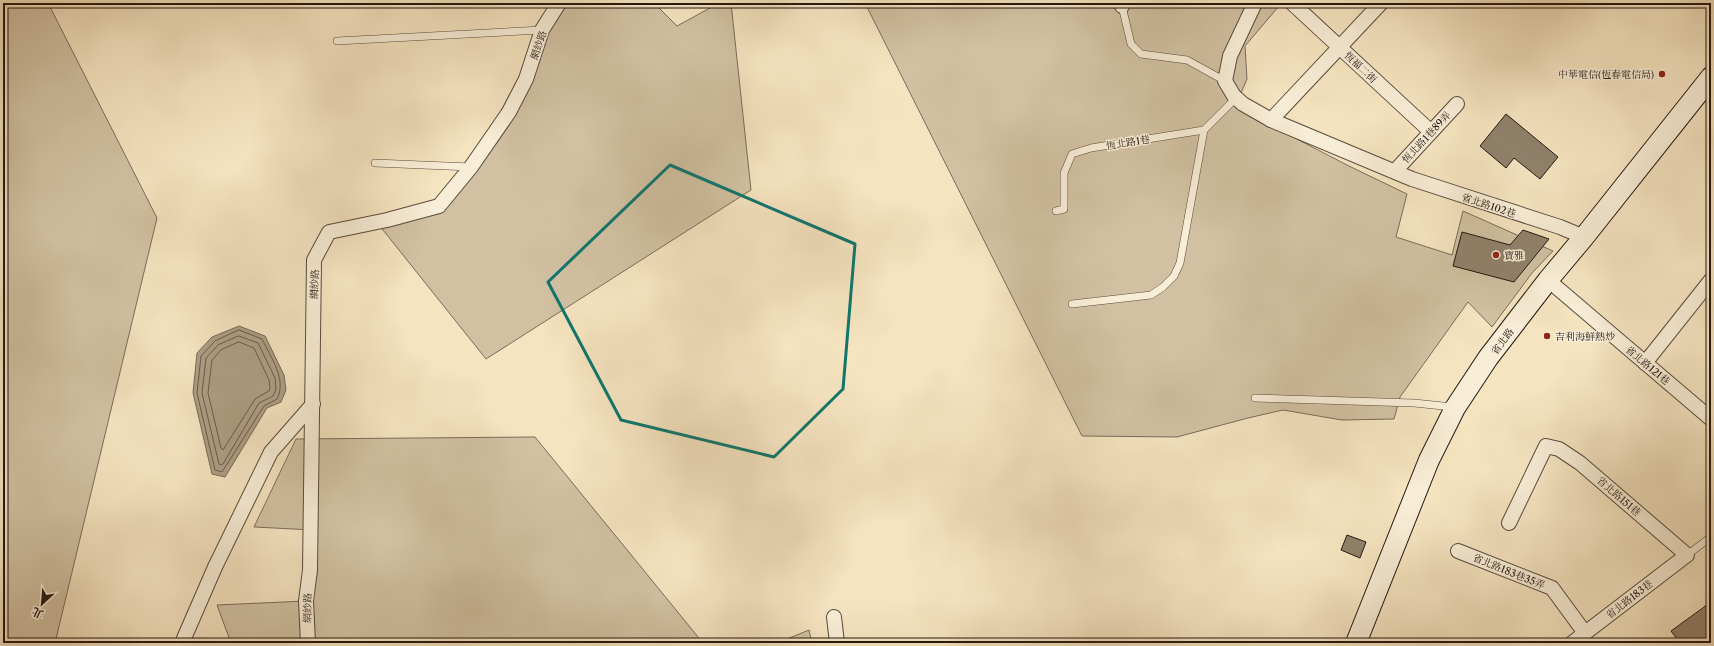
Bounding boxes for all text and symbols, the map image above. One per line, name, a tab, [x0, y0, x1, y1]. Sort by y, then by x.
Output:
street label: 網紗路	[527, 29, 550, 61]
street label: 恆福二街	[1342, 49, 1380, 86]
place label: 中華電信(恆春電信局)	[1558, 68, 1654, 81]
marker: 中華電信(恆春電信局)	[1657, 69, 1667, 79]
street label: 恆北路1巷89弄	[1399, 109, 1454, 166]
street label: 恆北路1巷	[1105, 133, 1151, 152]
street label: 省北路102巷	[1460, 191, 1518, 220]
place label: 寶雅	[1504, 249, 1524, 262]
marker: 寶雅	[1491, 250, 1501, 260]
street label: 網紗路	[307, 269, 322, 299]
street label: 省北路	[1488, 325, 1517, 357]
place label: 吉利海鮮熱炒	[1555, 330, 1615, 343]
marker: 吉利海鮮熱炒	[1542, 331, 1552, 341]
street label: 省北路121巷	[1623, 343, 1673, 388]
street label: 省北路151巷	[1594, 474, 1643, 519]
street label: 省北路183巷35弄	[1471, 551, 1547, 592]
street label: 省北路183巷	[1603, 577, 1655, 622]
north arrow	[22, 584, 62, 624]
street label: 網紗路	[301, 593, 314, 623]
text: 北	[30, 604, 46, 622]

